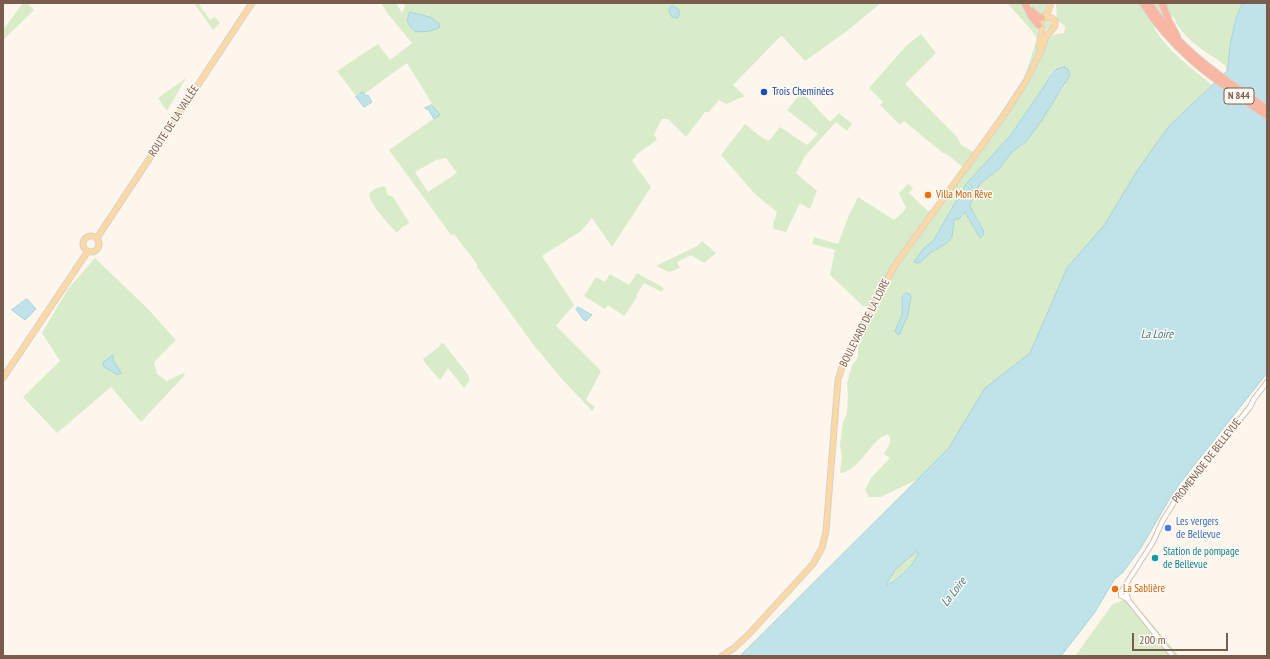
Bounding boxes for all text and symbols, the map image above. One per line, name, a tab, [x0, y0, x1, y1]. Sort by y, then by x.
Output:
street label: ROUTE DE LA VALLÉE	[146, 83, 202, 159]
place label: Trois Cheminées	[772, 85, 834, 99]
marker: Trois Cheminées	[759, 87, 769, 97]
road number: N 844	[1224, 88, 1254, 104]
place label: Villa Mon Rêve	[936, 188, 992, 202]
marker: Villa Mon Rêve	[923, 190, 933, 200]
street label: BOULEVARD DE LA LOIRE	[837, 277, 893, 369]
water label: La Loire	[1141, 328, 1173, 342]
street label: PROMENADE DE BELLEVUE	[1170, 416, 1244, 506]
place label: Les vergers de Bellevue	[1176, 515, 1220, 541]
marker: Les vergers de Bellevue	[1163, 523, 1173, 533]
place label: Station de pompage de Bellevue	[1163, 545, 1239, 571]
marker: Station de pompage de Bellevue	[1150, 553, 1160, 563]
water label: La Loire	[938, 575, 970, 609]
place label: La Sablière	[1123, 582, 1165, 596]
marker: La Sablière	[1110, 584, 1120, 594]
scale bar	[1134, 625, 1230, 651]
text: 200 m	[1139, 632, 1166, 647]

